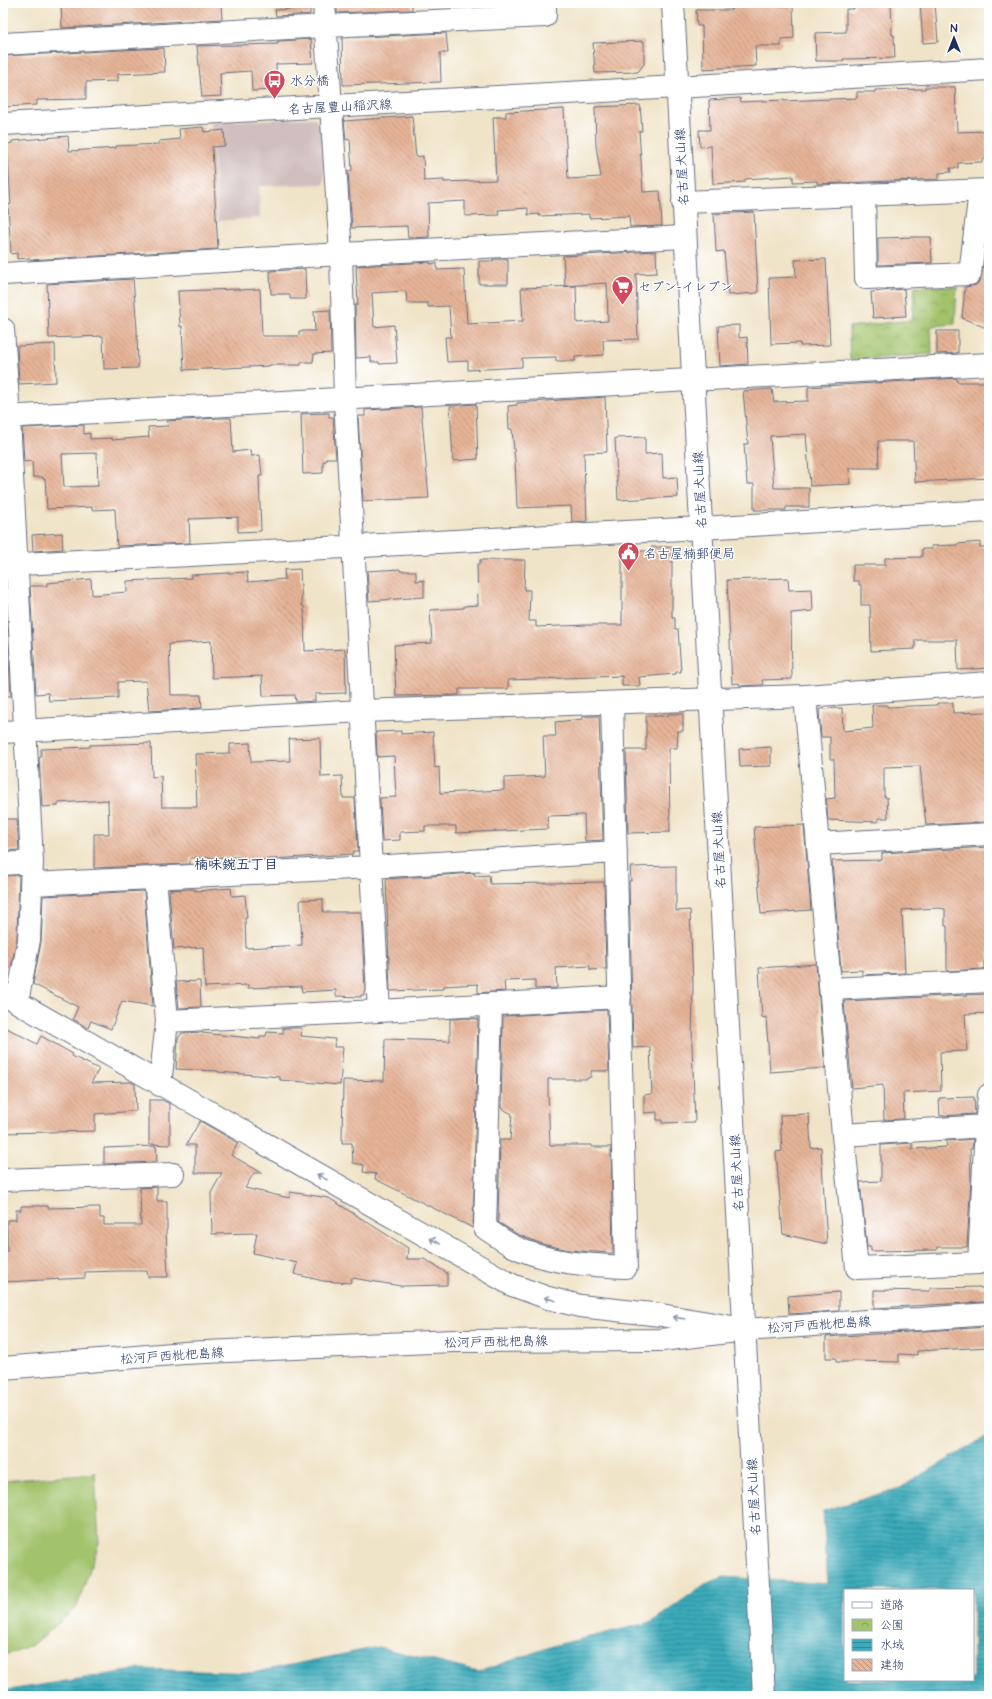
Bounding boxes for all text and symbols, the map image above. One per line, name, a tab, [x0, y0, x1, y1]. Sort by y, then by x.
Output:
north arrow	[934, 18, 974, 58]
text: N	[951, 21, 958, 36]
bus stop icon: 水分橋	[262, 67, 288, 100]
place label: 水分橋	[290, 72, 329, 90]
street label: 名古屋豊山稲沢線	[288, 95, 393, 119]
street label: 名古屋犬山線	[671, 127, 693, 206]
supermarket icon: セブン-イレブン	[610, 273, 636, 306]
place label: セブン-イレブン	[638, 278, 733, 296]
street label: 名古屋犬山線	[689, 450, 711, 529]
public building icon: 名古屋楠郵便局	[616, 540, 642, 573]
place label: 名古屋楠郵便局	[644, 545, 735, 563]
street label: 名古屋犬山線	[708, 810, 730, 889]
district label: 楠味鋺五丁目	[194, 855, 278, 875]
street label: 名古屋犬山線	[726, 1133, 748, 1212]
one-way arrow	[316, 1172, 328, 1180]
one-way arrow	[429, 1236, 441, 1244]
one-way arrow	[544, 1295, 557, 1302]
street label: 松河戸西枇杷島線	[767, 1312, 873, 1338]
one-way arrow	[673, 1314, 686, 1322]
street label: 松河戸西枇杷島線	[444, 1332, 549, 1352]
street label: 松河戸西枇杷島線	[120, 1343, 226, 1369]
street label: 名古屋犬山線	[743, 1457, 765, 1536]
legend	[844, 1589, 974, 1681]
text: 道路	[880, 1597, 904, 1614]
text: 公園	[880, 1617, 904, 1634]
text: 水域	[880, 1637, 904, 1654]
text: 建物	[880, 1657, 904, 1674]

